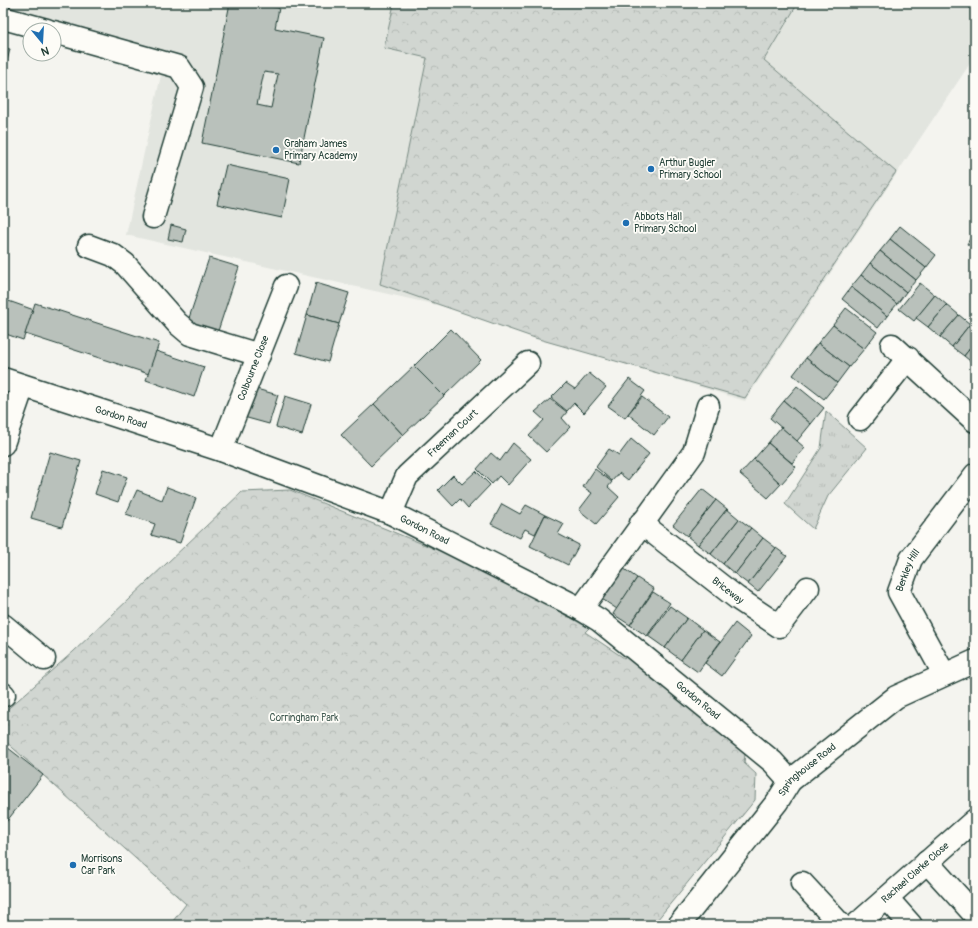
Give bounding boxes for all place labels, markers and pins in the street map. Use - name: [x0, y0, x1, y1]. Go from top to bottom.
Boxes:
- place label: Graham James Primary Academy: [284, 138, 358, 162]
- marker: Graham James Primary Academy: [271, 145, 281, 155]
- place label: Arthur Bugler Primary School: [659, 157, 722, 181]
- marker: Arthur Bugler Primary School: [646, 164, 656, 174]
- place label: Abbots Hall Primary School: [634, 211, 697, 235]
- marker: Abbots Hall Primary School: [621, 218, 631, 228]
- place label: Morrisons Car Park: [81, 853, 123, 877]
- marker: Morrisons Car Park: [68, 860, 78, 870]

